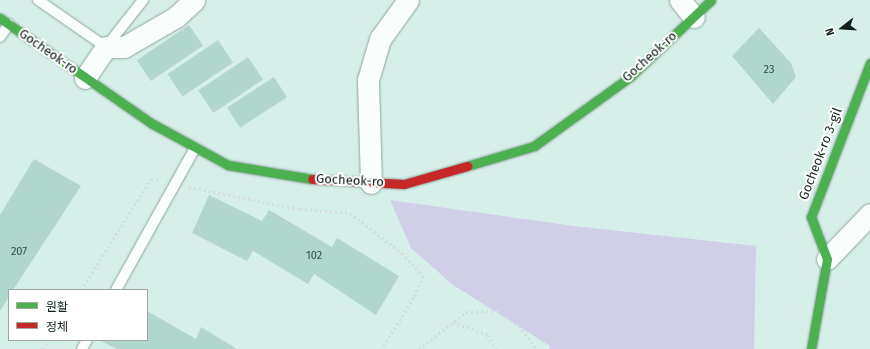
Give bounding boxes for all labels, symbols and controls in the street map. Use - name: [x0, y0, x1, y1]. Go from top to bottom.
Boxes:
- north arrow: [822, 8, 862, 48]
- street label: Gocheok-ro: [16, 26, 80, 78]
- text: N: [823, 26, 837, 37]
- street label: Gocheok-ro: [620, 28, 680, 86]
- house number: 23: [764, 63, 774, 77]
- street label: Gocheok-ro 3-gil: [796, 106, 846, 202]
- street label: Gocheok-ro: [316, 171, 384, 191]
- house number: 207: [11, 245, 27, 259]
- house number: 102: [306, 249, 322, 263]
- legend: [8, 289, 148, 341]
- text: 원활: [46, 300, 68, 314]
- text: 정체: [46, 320, 68, 334]

